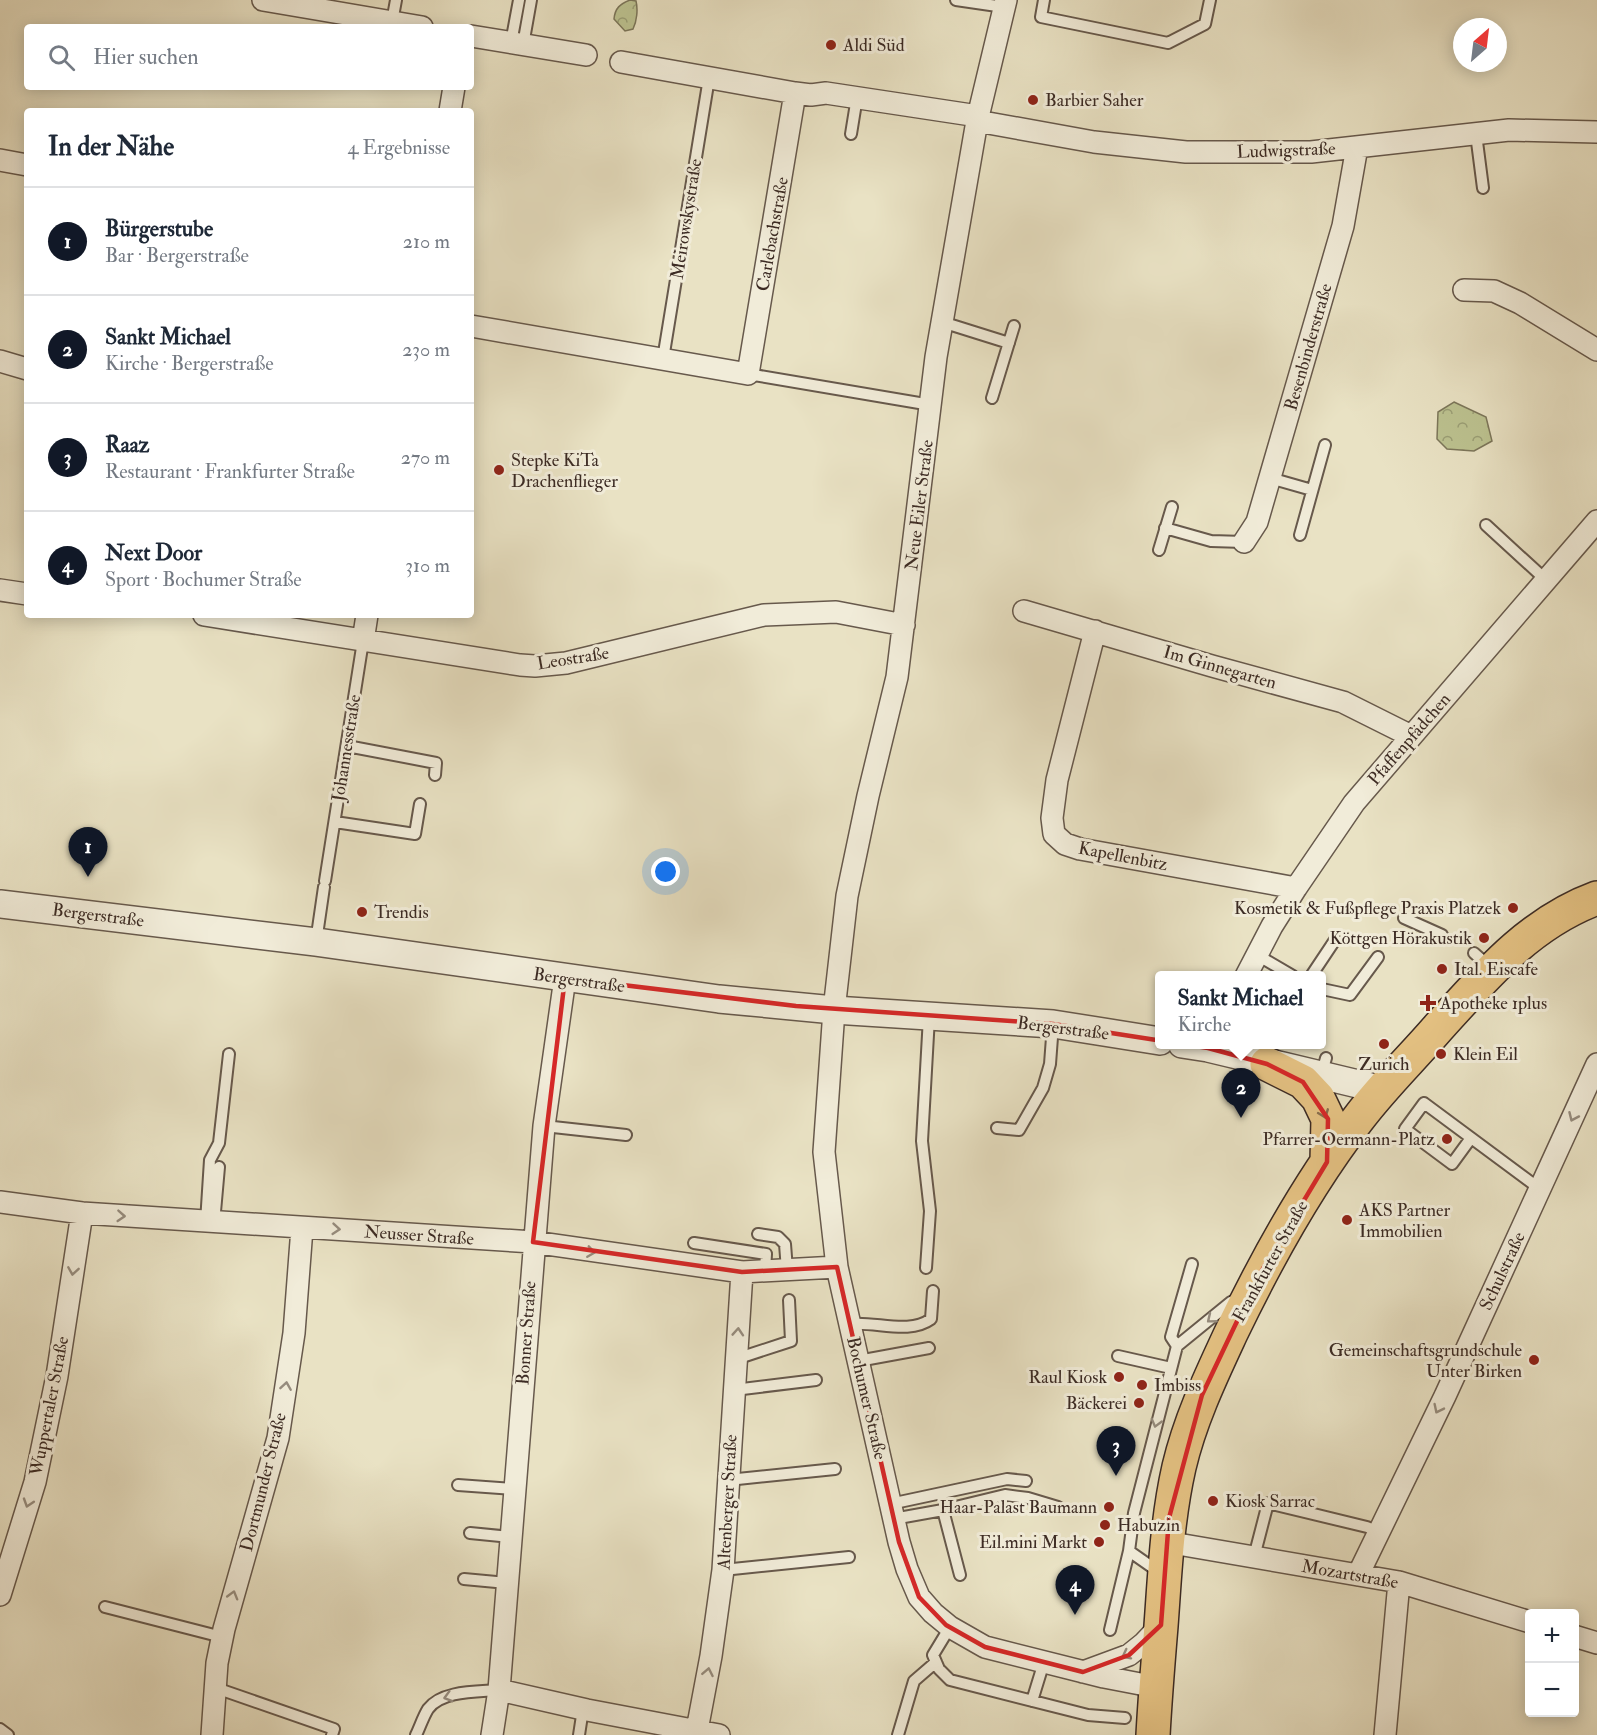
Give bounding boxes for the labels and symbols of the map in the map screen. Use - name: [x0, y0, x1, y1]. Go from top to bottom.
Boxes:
- north arrow: [1453, 18, 1507, 72]
- place label: Aldi Süd: [842, 34, 905, 57]
- marker: Aldi Süd: [824, 38, 838, 52]
- place label: Barbier Saher: [1045, 89, 1144, 112]
- marker: Barbier Saher: [1026, 93, 1040, 107]
- street label: Ludwigstraße: [1236, 137, 1336, 164]
- street label: Meirowskystraße: [666, 157, 707, 281]
- street label: Carlebachstraße: [751, 175, 794, 293]
- street label: Besenbinderstraße: [1279, 280, 1338, 413]
- street label: Neue Eiler Straße: [900, 438, 939, 572]
- place label: Stepke KiTa Drachenflieger: [511, 449, 618, 493]
- marker: Stepke KiTa Drachenflieger: [492, 463, 506, 477]
- street label: Im Ginnegarten: [1161, 640, 1279, 695]
- street label: Leostraße: [535, 641, 611, 676]
- street label: Pfaffenpfädchen: [1363, 688, 1456, 790]
- street label: Johannesstraße: [327, 692, 366, 804]
- pin: 1: [68, 828, 107, 877]
- street label: Kapellenbitz: [1076, 837, 1170, 876]
- your location: [651, 857, 680, 886]
- place label: Kosmetik & Fußpflege Praxis Platzek: [1234, 897, 1501, 920]
- street label: Bergerstraße: [51, 898, 146, 933]
- place label: Trendis: [374, 901, 429, 924]
- marker: Kosmetik & Fußpflege Praxis Platzek: [1506, 901, 1520, 915]
- marker: Trendis: [355, 905, 369, 919]
- place label: Köttgen Hörakustik: [1329, 927, 1472, 950]
- marker: Köttgen Hörakustik: [1477, 931, 1491, 945]
- place label: Ital. Eiscafe: [1454, 958, 1538, 981]
- marker: Ital. Eiscafe: [1435, 962, 1449, 976]
- street label: Bergerstraße: [532, 963, 627, 998]
- place label: Apotheke 1plus: [1439, 992, 1547, 1015]
- marker: Apotheke 1plus: [1421, 996, 1435, 1010]
- street label: Bergerstraße: [1016, 1011, 1111, 1046]
- marker: Zurich: [1377, 1037, 1391, 1051]
- place label: Klein Eil: [1453, 1043, 1518, 1066]
- marker: Klein Eil: [1434, 1047, 1448, 1061]
- place label: Zurich: [1359, 1053, 1410, 1076]
- pin: 2: [1222, 1068, 1260, 1118]
- one-way arrow: [1317, 1108, 1330, 1118]
- one-way arrow: [1568, 1111, 1580, 1122]
- place label: Pfarrer-Oermann-Platz: [1263, 1128, 1435, 1151]
- marker: Pfarrer-Oermann-Platz: [1440, 1132, 1454, 1146]
- street label: Frankfurter Straße: [1227, 1196, 1314, 1326]
- place label: AKS Partner Immobilien: [1358, 1199, 1451, 1243]
- one-way arrow: [116, 1209, 125, 1222]
- marker: AKS Partner Immobilien: [1340, 1213, 1354, 1227]
- street label: Neusser Straße: [363, 1220, 475, 1251]
- one-way arrow: [332, 1222, 341, 1235]
- street label: Schulstraße: [1474, 1228, 1531, 1314]
- one-way arrow: [586, 1245, 595, 1257]
- one-way arrow: [67, 1266, 80, 1276]
- street label: Bonner Straße: [511, 1280, 542, 1386]
- one-way arrow: [1207, 1311, 1218, 1322]
- one-way arrow: [731, 1328, 744, 1337]
- street label: Wuppertaler Straße: [24, 1334, 74, 1479]
- street label: Bochumer Straße: [841, 1334, 892, 1462]
- place label: Gemeinschaftsgrundschule Unter Birken: [1329, 1339, 1522, 1383]
- marker: Gemeinschaftsgrundschule Unter Birken: [1527, 1353, 1541, 1367]
- place label: Raul Kiosk: [1028, 1366, 1107, 1389]
- marker: Raul Kiosk: [1112, 1370, 1126, 1384]
- place label: Imbiss: [1154, 1374, 1201, 1397]
- marker: Imbiss: [1135, 1378, 1149, 1392]
- one-way arrow: [280, 1381, 292, 1390]
- place label: Bäckerei: [1066, 1392, 1127, 1415]
- marker: Bäckerei: [1132, 1396, 1146, 1410]
- one-way arrow: [1434, 1402, 1446, 1413]
- street label: Dortmunder Straße: [235, 1410, 292, 1554]
- one-way arrow: [1151, 1418, 1164, 1428]
- pin: 3: [1096, 1426, 1136, 1476]
- street label: Altenberger Straße: [712, 1433, 743, 1571]
- place label: Kiosk Sarrac: [1225, 1490, 1315, 1513]
- marker: Kiosk Sarrac: [1206, 1494, 1220, 1508]
- place label: Haar-Palast Baumann: [939, 1496, 1097, 1519]
- one-way arrow: [23, 1497, 35, 1508]
- marker: Haar-Palast Baumann: [1102, 1500, 1116, 1514]
- place label: Habuzin: [1117, 1514, 1180, 1537]
- marker: Habuzin: [1098, 1518, 1112, 1532]
- place label: Eil.mini Markt: [979, 1531, 1087, 1554]
- marker: Eil.mini Markt: [1092, 1535, 1106, 1549]
- street label: Mozartstraße: [1300, 1555, 1401, 1594]
- pin: 4: [1056, 1566, 1094, 1615]
- one-way arrow: [226, 1590, 239, 1600]
- one-way arrow: [1121, 1647, 1132, 1659]
- one-way arrow: [701, 1668, 714, 1678]
- one-way arrow: [443, 1690, 453, 1703]

